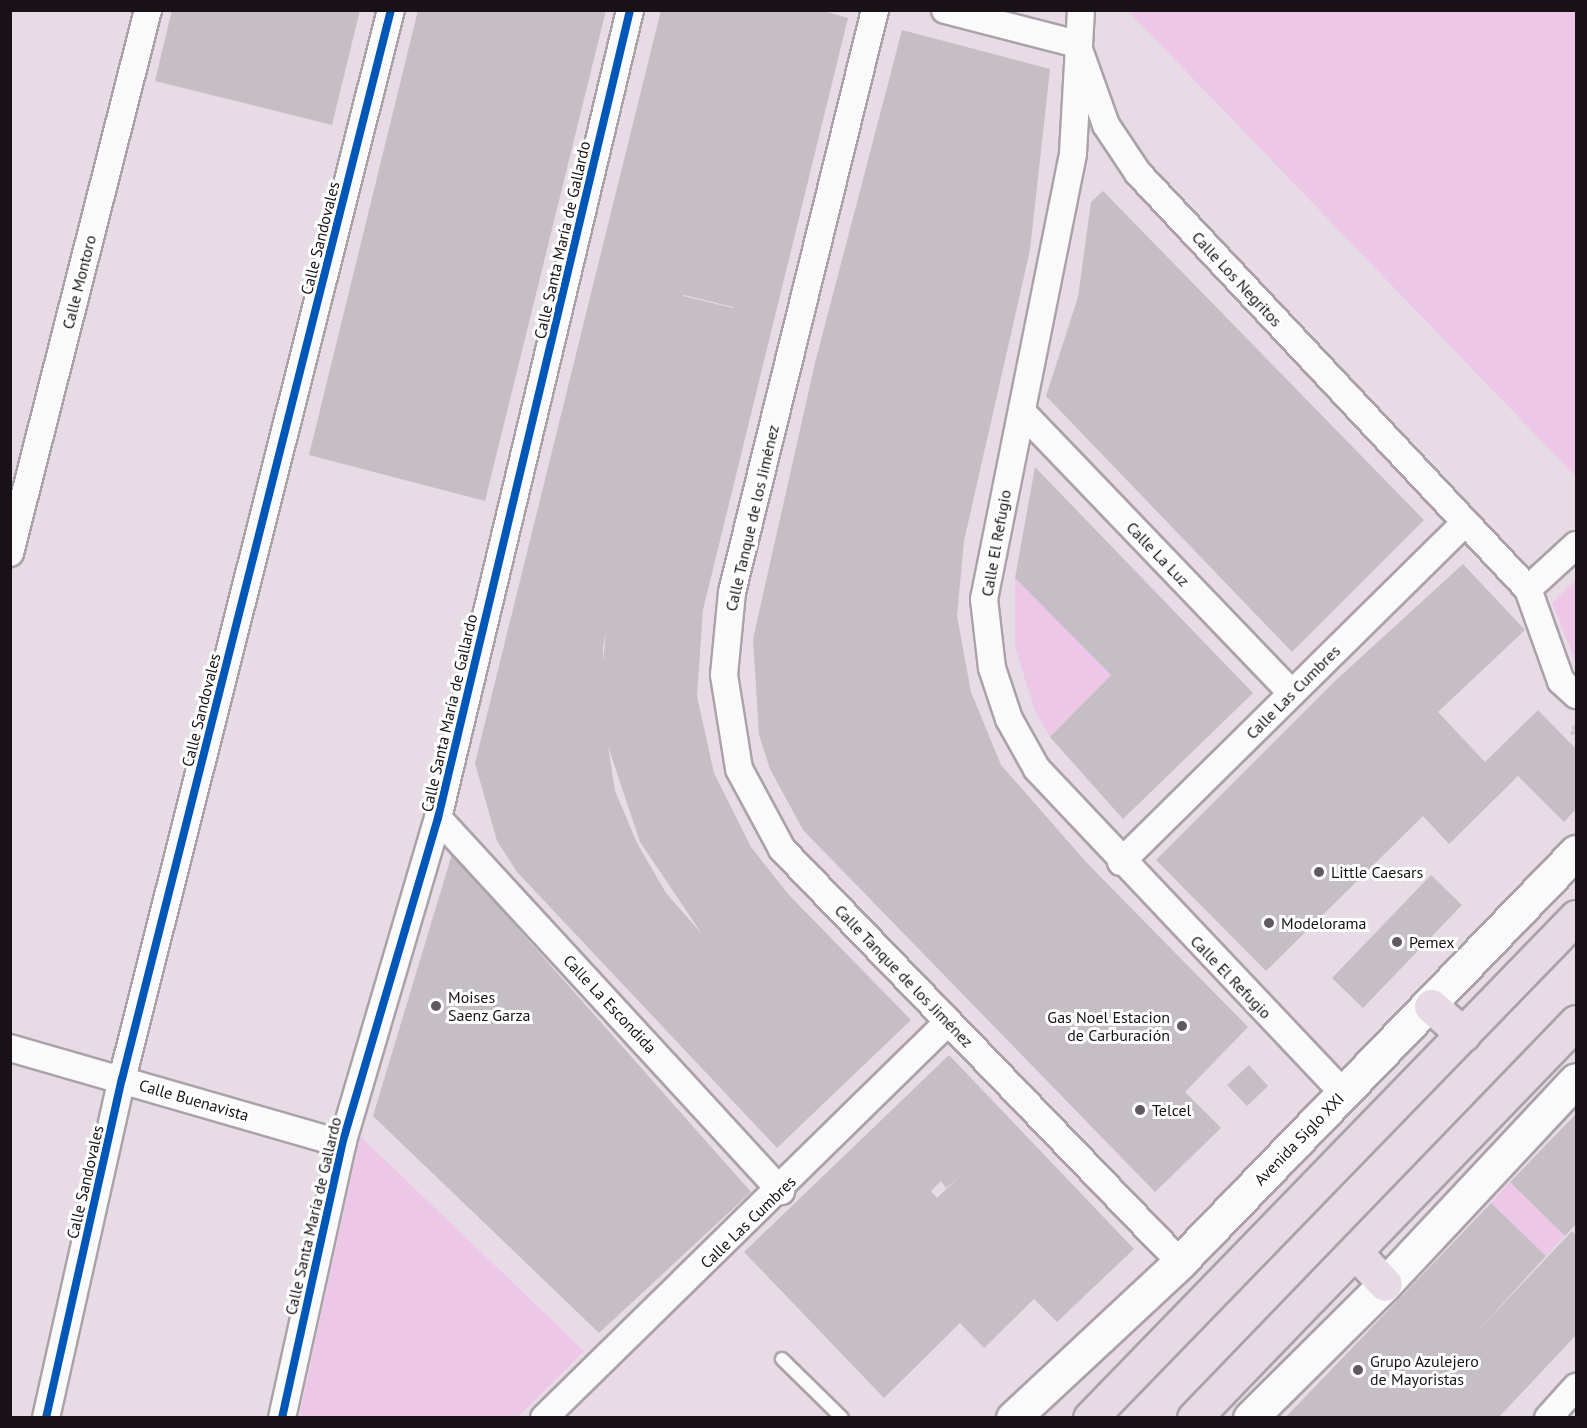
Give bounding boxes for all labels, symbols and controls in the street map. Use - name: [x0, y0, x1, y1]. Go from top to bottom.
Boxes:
- street label: Calle Santa María de Gallardo: [530, 139, 594, 341]
- street label: Calle Sandovales: [297, 179, 343, 297]
- street label: Calle Los Negritos: [1188, 227, 1286, 331]
- street label: Calle Montoro: [58, 233, 100, 331]
- street label: Calle Tanque de los Jiménez: [721, 423, 783, 613]
- street label: Calle El Refugio: [977, 488, 1015, 598]
- street label: Calle La Luz: [1122, 518, 1194, 590]
- street label: Calle Santa María de Gallardo: [417, 612, 481, 814]
- street label: Calle Las Cumbres: [1242, 641, 1344, 743]
- street label: Calle Sandovales: [178, 651, 224, 769]
- place label: Little Caesars: [1331, 862, 1423, 882]
- marker: Little Caesars: [1312, 865, 1326, 879]
- street label: Calle Tanque de los Jiménez: [831, 901, 977, 1051]
- place label: Modelorama: [1281, 913, 1367, 933]
- marker: Modelorama: [1262, 916, 1276, 930]
- street label: Calle El Refugio: [1187, 931, 1275, 1023]
- place label: Pemex: [1409, 932, 1454, 952]
- marker: Pemex: [1390, 935, 1404, 949]
- street label: Calle La Escondida: [559, 951, 661, 1057]
- place label: Moises Saenz Garza: [448, 987, 531, 1025]
- marker: Moises Saenz Garza: [429, 999, 443, 1013]
- place label: Gas Noel Estacion de Carburación: [1047, 1007, 1170, 1045]
- marker: Gas Noel Estacion de Carburación: [1175, 1019, 1189, 1033]
- street label: Calle Buenavista: [137, 1075, 251, 1125]
- street label: Avenida Siglo XXI: [1250, 1089, 1348, 1189]
- place label: Telcel: [1152, 1100, 1191, 1120]
- marker: Telcel: [1133, 1103, 1147, 1117]
- street label: Calle Santa María de Gallardo: [281, 1115, 345, 1317]
- street label: Calle Sandovales: [63, 1123, 107, 1241]
- street label: Calle Las Cumbres: [696, 1172, 800, 1272]
- place label: Grupo Azulejero de Mayoristas: [1370, 1351, 1479, 1389]
- marker: Grupo Azulejero de Mayoristas: [1351, 1363, 1365, 1377]

